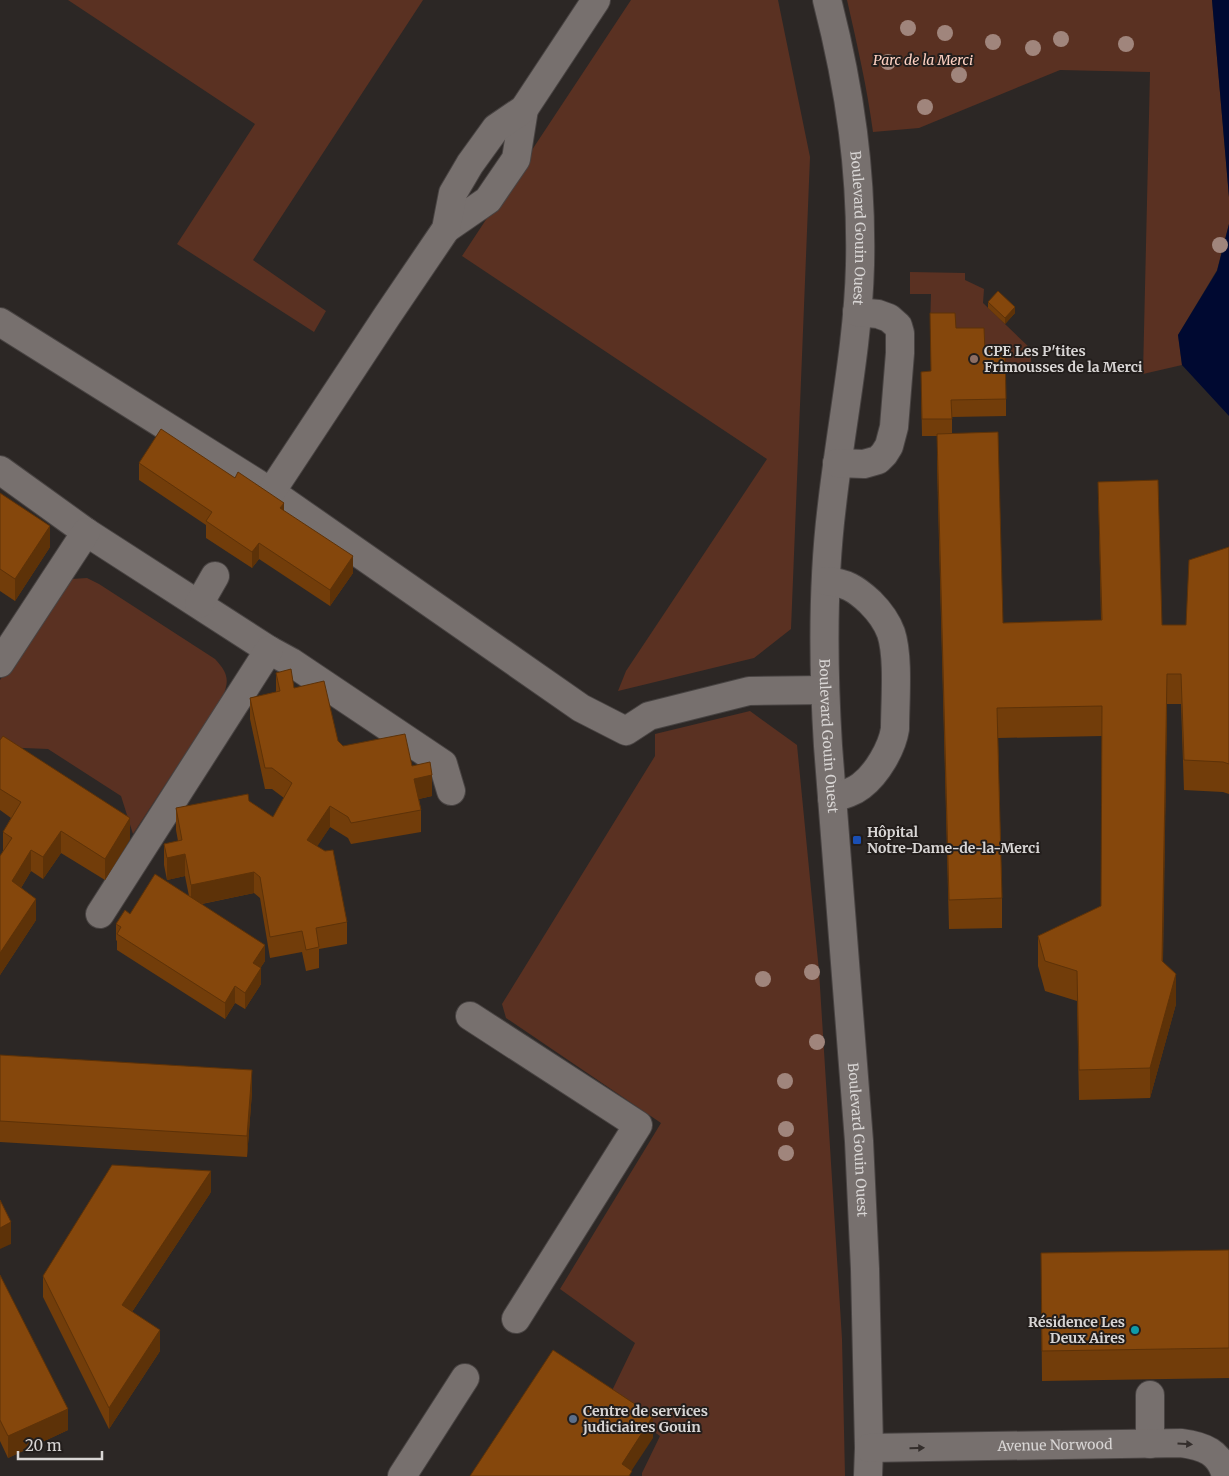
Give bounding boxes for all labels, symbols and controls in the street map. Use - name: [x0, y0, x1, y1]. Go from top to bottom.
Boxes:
- park label: Parc de la Merci: [873, 51, 973, 69]
- street label: Boulevard Gouin Ouest: [846, 150, 869, 307]
- place label: CPE Les P'tites Frimousses de la Merci: [984, 342, 1143, 376]
- marker: CPE Les P'tites Frimousses de la Merci: [968, 353, 980, 365]
- street label: Boulevard Gouin Ouest: [815, 658, 842, 814]
- place label: Hôpital Notre-Dame-de-la-Merci: [867, 823, 1040, 857]
- marker: Hôpital Notre-Dame-de-la-Merci: [851, 834, 863, 846]
- street label: Boulevard Gouin Ouest: [844, 1062, 872, 1218]
- place label: Résidence Les Deux Aires: [1028, 1313, 1125, 1347]
- marker: Résidence Les Deux Aires: [1129, 1324, 1141, 1336]
- place label: Centre de services judiciaires Gouin: [582, 1402, 708, 1436]
- marker: Centre de services judiciaires Gouin: [567, 1413, 579, 1425]
- scale bar: [18, 1428, 101, 1460]
- street label: Avenue Norwood: [996, 1435, 1113, 1455]
- text: 20 m: [25, 1436, 62, 1455]
- one-way arrow: [1177, 1441, 1193, 1449]
- one-way arrow: [910, 1443, 926, 1451]

